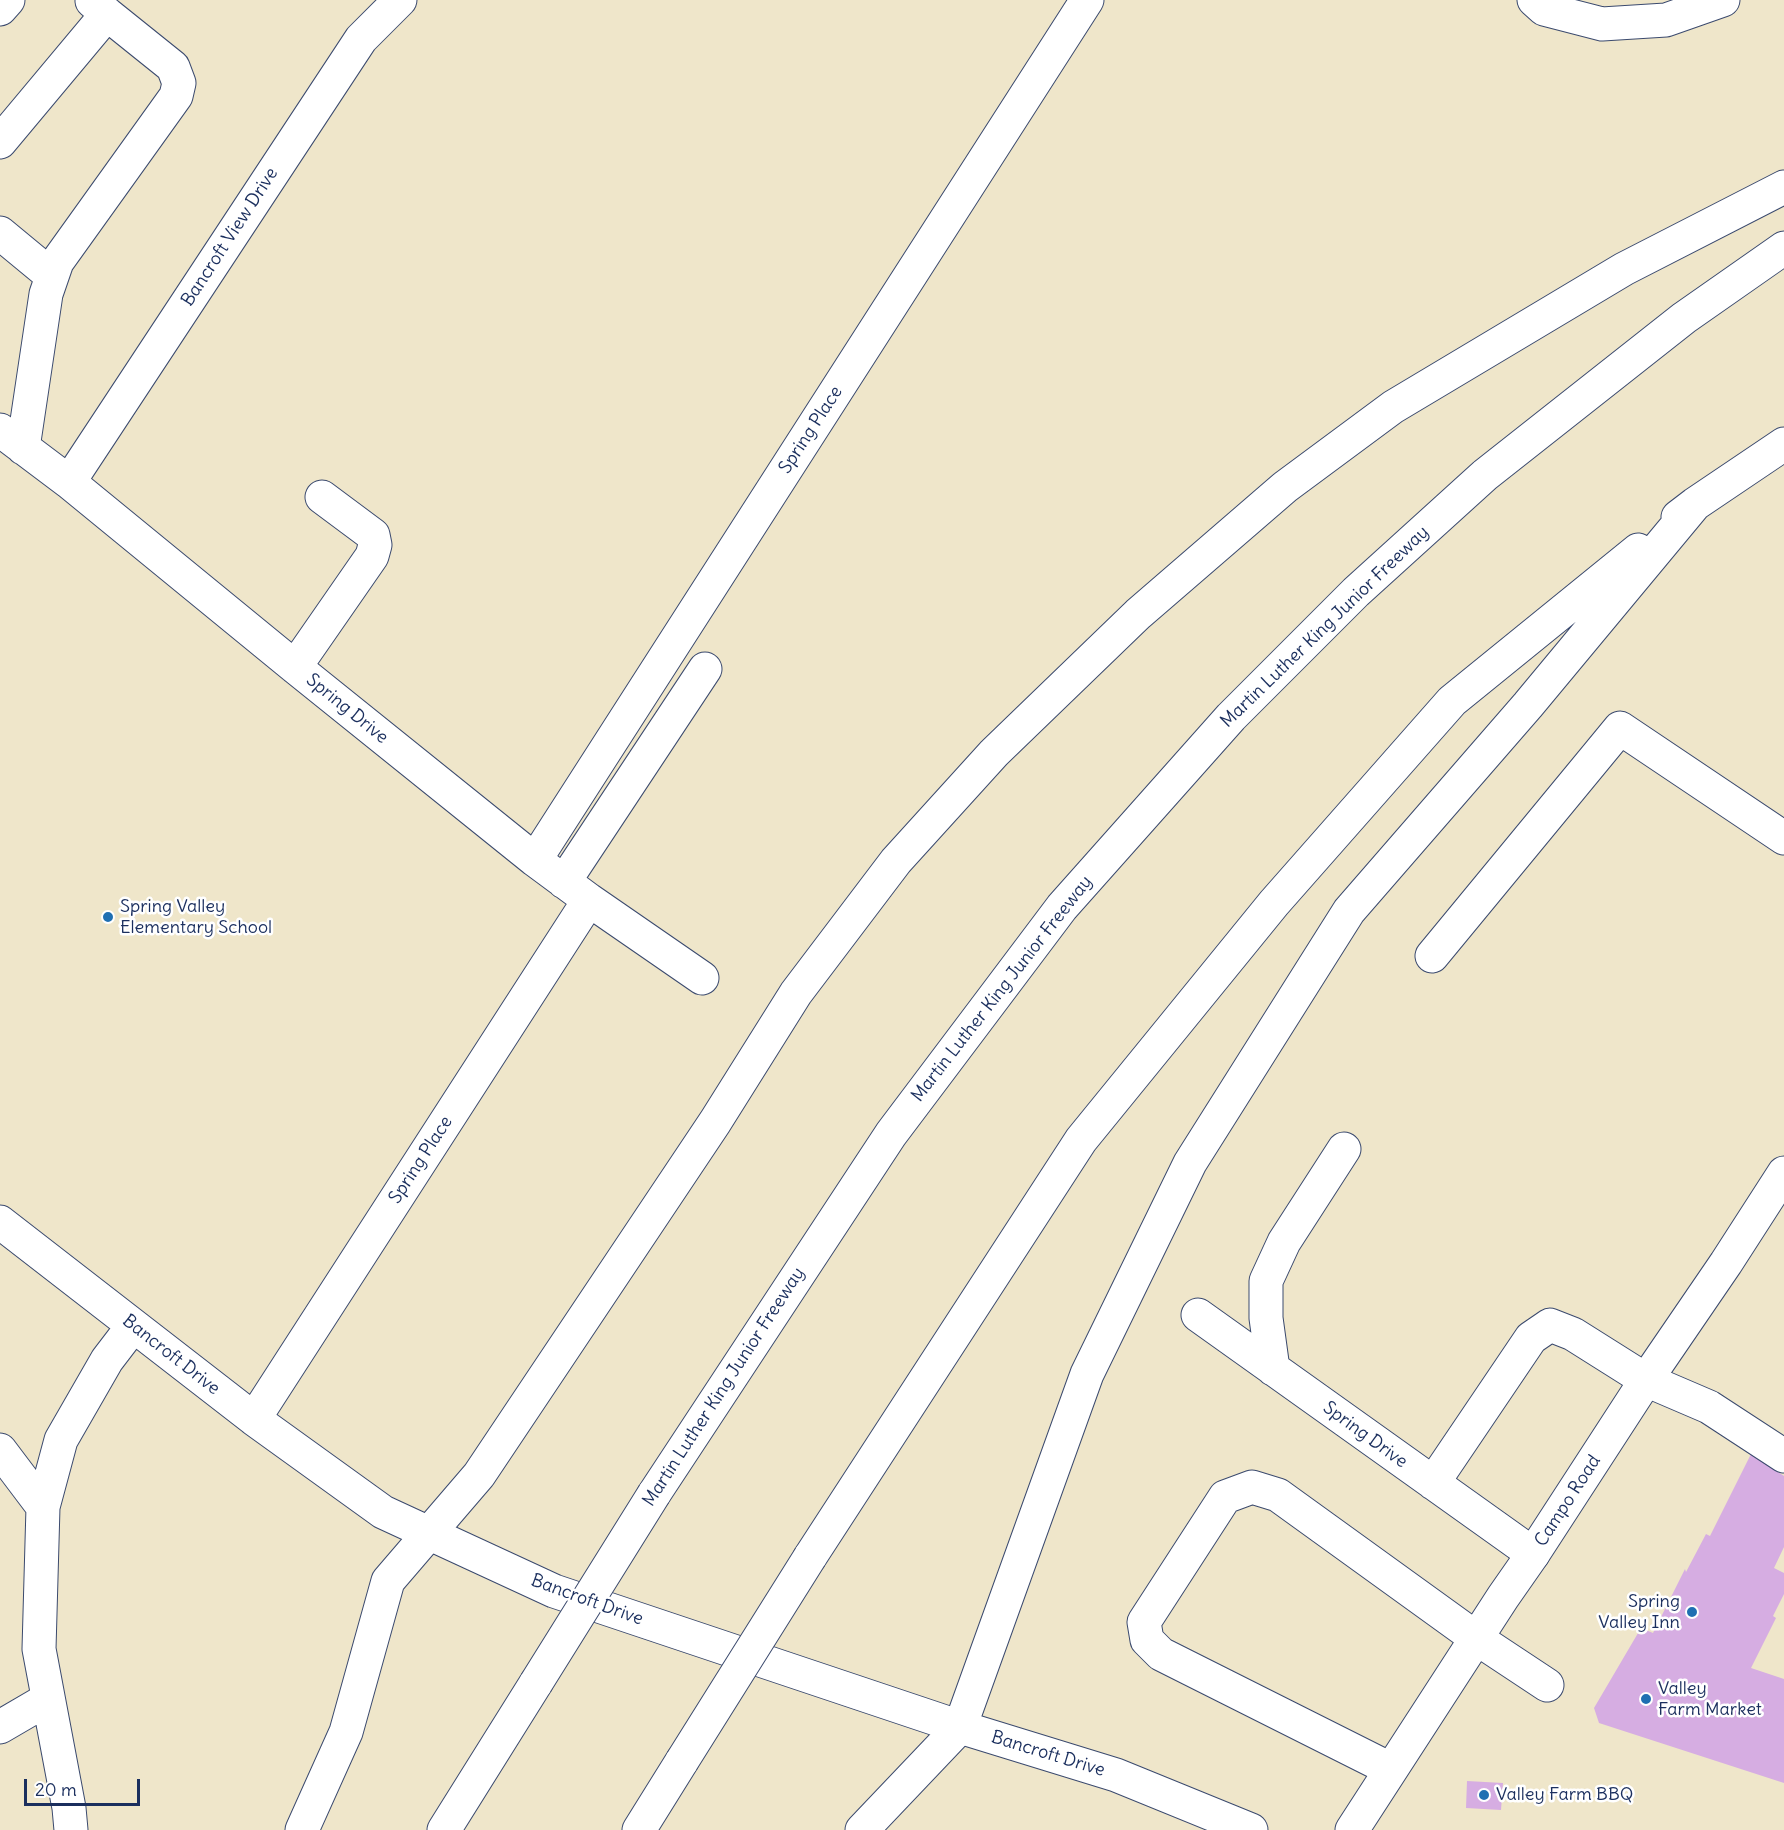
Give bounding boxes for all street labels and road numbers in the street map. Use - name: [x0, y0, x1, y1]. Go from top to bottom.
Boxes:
- street label: Bancroft View Drive: [177, 164, 283, 310]
- street label: Spring Place: [775, 382, 847, 478]
- street label: Martin Luther King Junior Freeway: [1217, 522, 1433, 732]
- street label: Spring Drive: [302, 669, 392, 749]
- street label: Martin Luther King Junior Freeway: [907, 872, 1097, 1106]
- street label: Spring Place: [385, 1112, 457, 1208]
- street label: Martin Luther King Junior Freeway: [638, 1263, 810, 1511]
- street label: Bancroft Drive: [118, 1310, 224, 1400]
- street label: Spring Drive: [1319, 1397, 1411, 1473]
- street label: Campo Road: [1530, 1451, 1606, 1551]
- street label: Bancroft Drive: [528, 1570, 646, 1630]
- street label: Bancroft Drive: [989, 1726, 1107, 1782]

